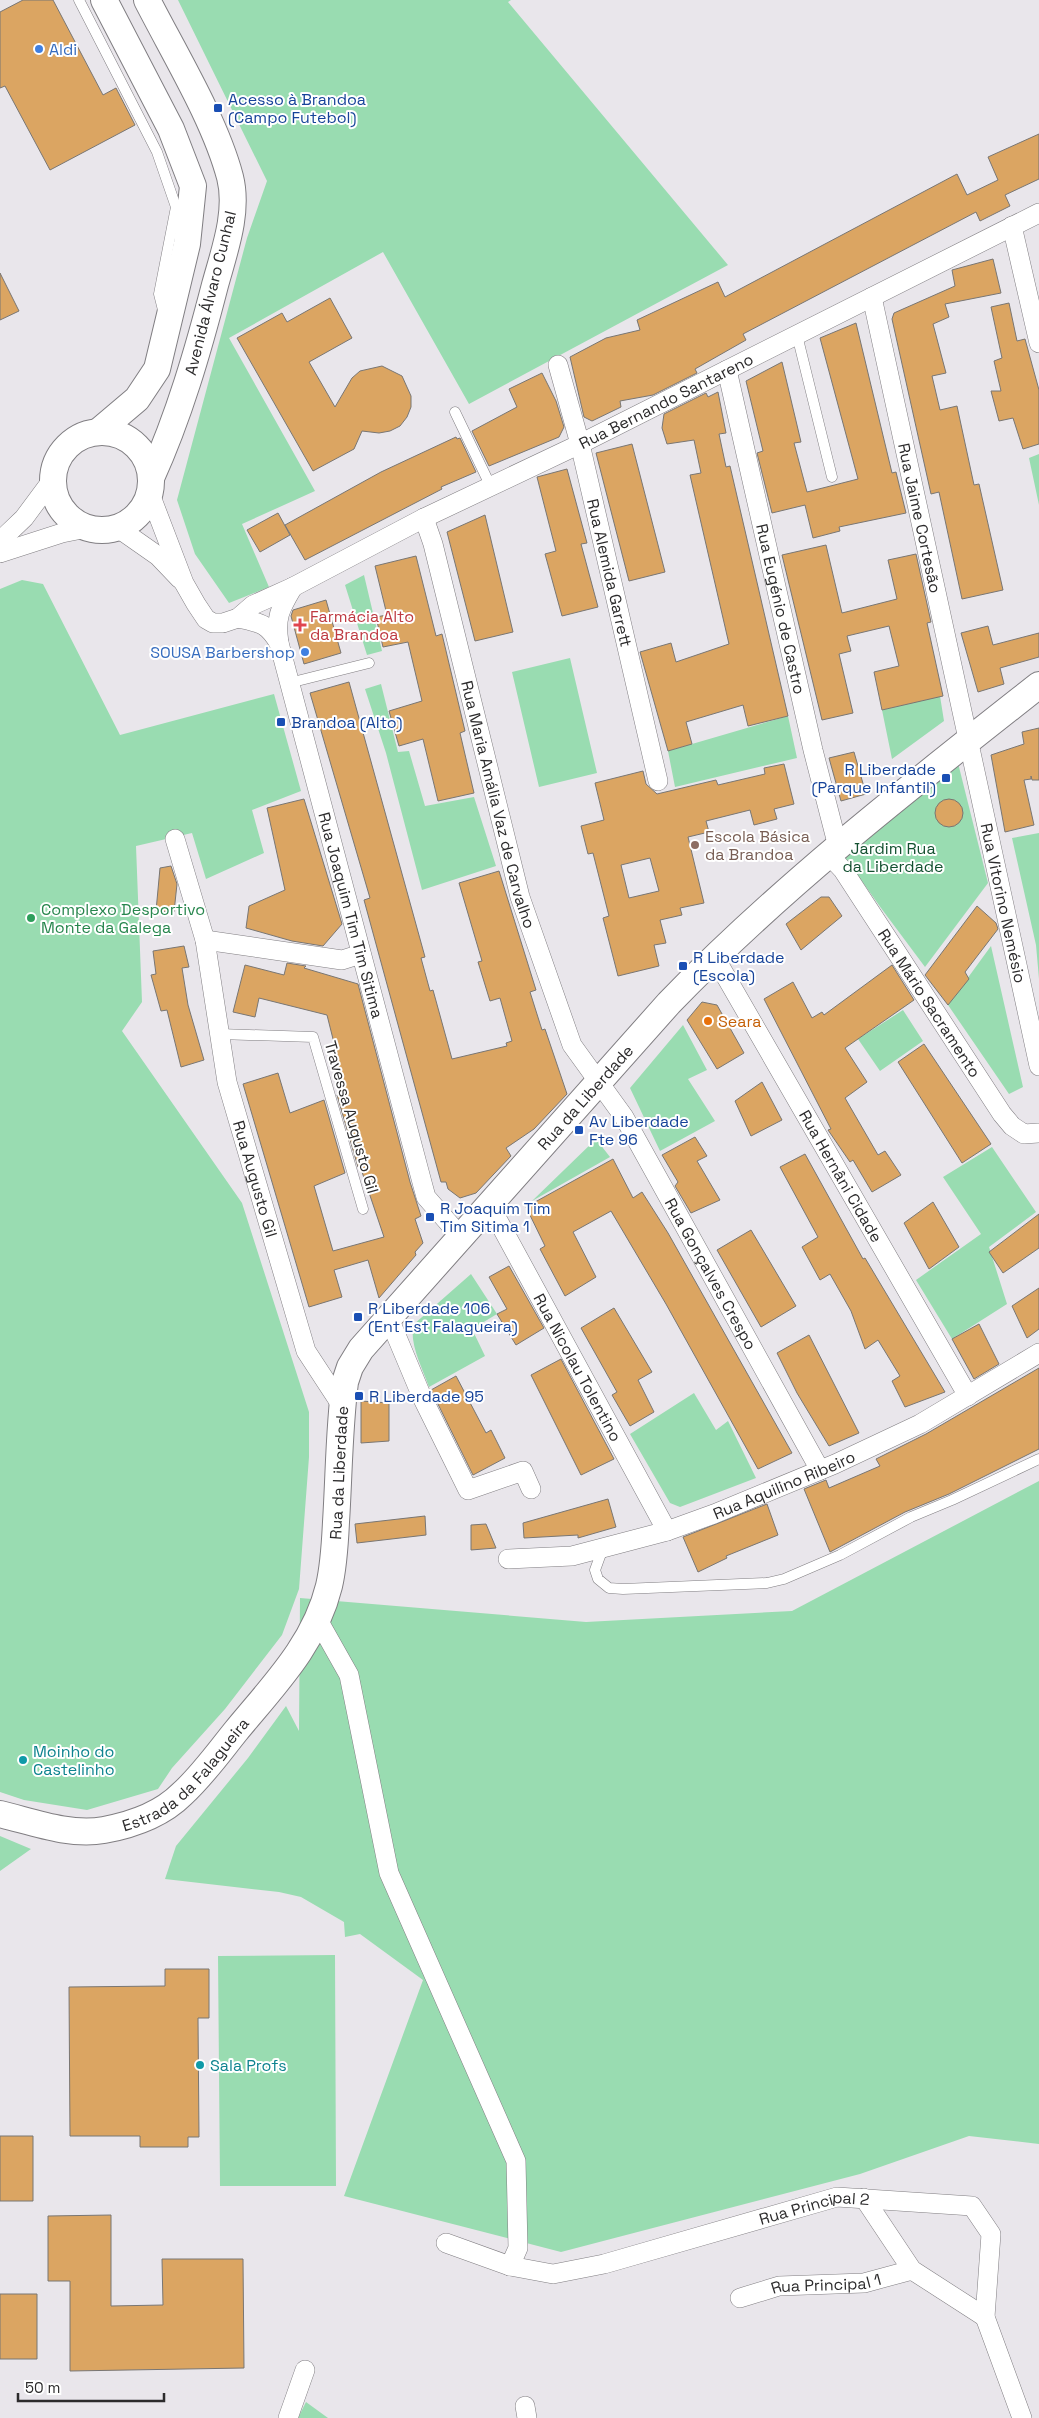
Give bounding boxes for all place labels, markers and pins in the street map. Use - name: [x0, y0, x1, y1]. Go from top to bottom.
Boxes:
- place label: Aldi: [49, 39, 77, 60]
- marker: Aldi: [33, 43, 45, 55]
- place label: Acesso à Brandoa (Campo Futebol): [228, 89, 366, 128]
- marker: Acesso à Brandoa (Campo Futebol): [212, 102, 224, 114]
- place label: Farmácia Alto da Brandoa: [310, 606, 414, 645]
- marker: Farmácia Alto da Brandoa: [294, 619, 306, 631]
- place label: SOUSA Barbershop: [150, 642, 295, 663]
- marker: SOUSA Barbershop: [299, 646, 311, 658]
- place label: Brandoa (Alto): [291, 712, 403, 733]
- marker: Brandoa (Alto): [275, 716, 287, 728]
- place label: R Liberdade (Parque Infantil): [811, 759, 936, 798]
- marker: R Liberdade (Parque Infantil): [940, 772, 952, 784]
- place label: Escola Básica da Brandoa: [705, 826, 810, 865]
- marker: Escola Básica da Brandoa: [689, 839, 701, 851]
- place label: Complexo Desportivo Monte da Galega: [41, 899, 205, 938]
- marker: Complexo Desportivo Monte da Galega: [25, 912, 37, 924]
- place label: R Liberdade (Escola): [693, 947, 784, 986]
- marker: R Liberdade (Escola): [677, 960, 689, 972]
- place label: Seara: [718, 1011, 761, 1032]
- marker: Seara: [702, 1015, 714, 1027]
- place label: Av Liberdade Fte 96: [589, 1111, 689, 1150]
- marker: Av Liberdade Fte 96: [573, 1124, 585, 1136]
- place label: R Joaquim Tim Tim Sitima 1: [440, 1198, 551, 1237]
- marker: R Joaquim Tim Tim Sitima 1: [424, 1211, 436, 1223]
- place label: R Liberdade 106 (Ent Est Falagueira): [368, 1298, 518, 1337]
- marker: R Liberdade 106 (Ent Est Falagueira): [352, 1311, 364, 1323]
- place label: R Liberdade 95: [369, 1386, 484, 1407]
- marker: R Liberdade 95: [353, 1390, 365, 1402]
- place label: Moinho do Castelinho: [33, 1741, 115, 1780]
- marker: Moinho do Castelinho: [17, 1754, 29, 1766]
- place label: Sala Profs: [210, 2055, 287, 2076]
- marker: Sala Profs: [194, 2059, 206, 2071]

